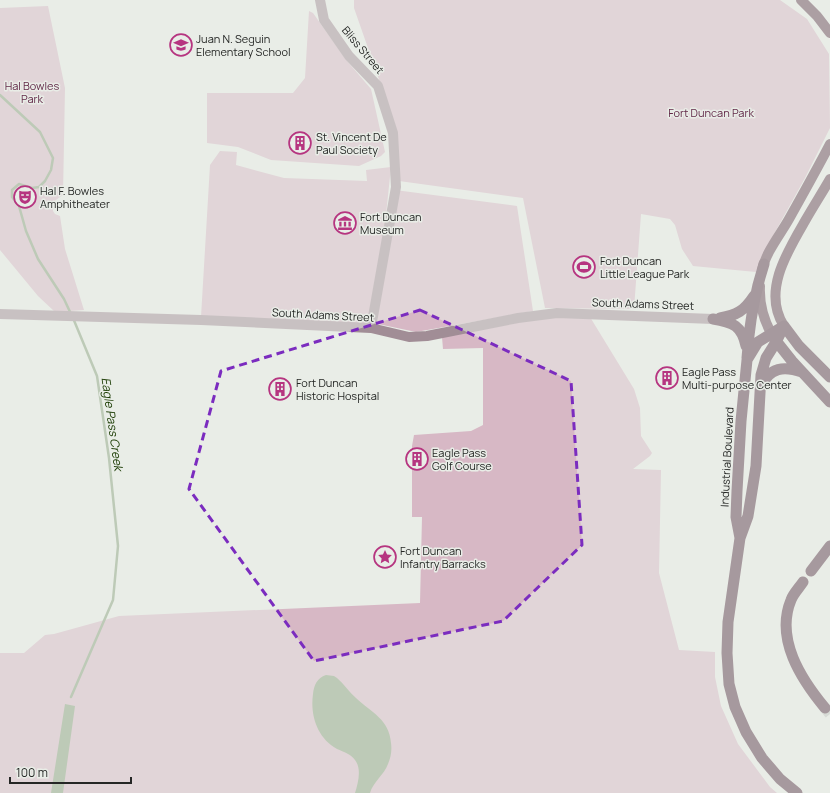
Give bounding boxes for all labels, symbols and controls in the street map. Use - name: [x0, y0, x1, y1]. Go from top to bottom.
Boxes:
- street label: Bliss Street: [339, 23, 388, 77]
- place label: Juan N. Seguin Elementary School: [196, 31, 291, 59]
- school or university icon: Juan N. Seguin Elementary School: [168, 32, 194, 58]
- park label: Hal Bowles Park: [5, 78, 60, 106]
- park label: Fort Duncan Park: [668, 105, 754, 120]
- place label: St. Vincent De Paul Society: [316, 129, 387, 157]
- building icon: St. Vincent De Paul Society: [287, 130, 313, 156]
- place label: Hal F. Bowles Amphitheater: [40, 183, 110, 211]
- theatre icon: Hal F. Bowles Amphitheater: [12, 184, 38, 210]
- place label: Fort Duncan Museum: [360, 209, 422, 237]
- museum icon: Fort Duncan Museum: [332, 210, 358, 236]
- place label: Fort Duncan Little League Park: [600, 253, 690, 281]
- sports icon: Fort Duncan Little League Park: [571, 254, 597, 280]
- street label: South Adams Street: [592, 294, 694, 313]
- street label: South Adams Street: [272, 304, 374, 325]
- place label: Eagle Pass Multi-purpose Center: [682, 364, 792, 392]
- building icon: Eagle Pass Multi-purpose Center: [654, 365, 680, 391]
- place label: Fort Duncan Historic Hospital: [296, 375, 379, 403]
- water label: Eagle Pass Creek: [98, 376, 128, 474]
- building icon: Fort Duncan Historic Hospital: [267, 376, 293, 402]
- street label: Industrial Boulevard: [716, 407, 737, 507]
- place label: Eagle Pass Golf Course: [432, 445, 492, 473]
- building icon: Eagle Pass Golf Course: [404, 446, 430, 472]
- place label: Fort Duncan Infantry Barracks: [400, 543, 486, 571]
- place icon: Fort Duncan Infantry Barracks: [372, 544, 398, 570]
- scale bar: [10, 759, 131, 785]
- text: 100 m: [16, 764, 48, 781]

